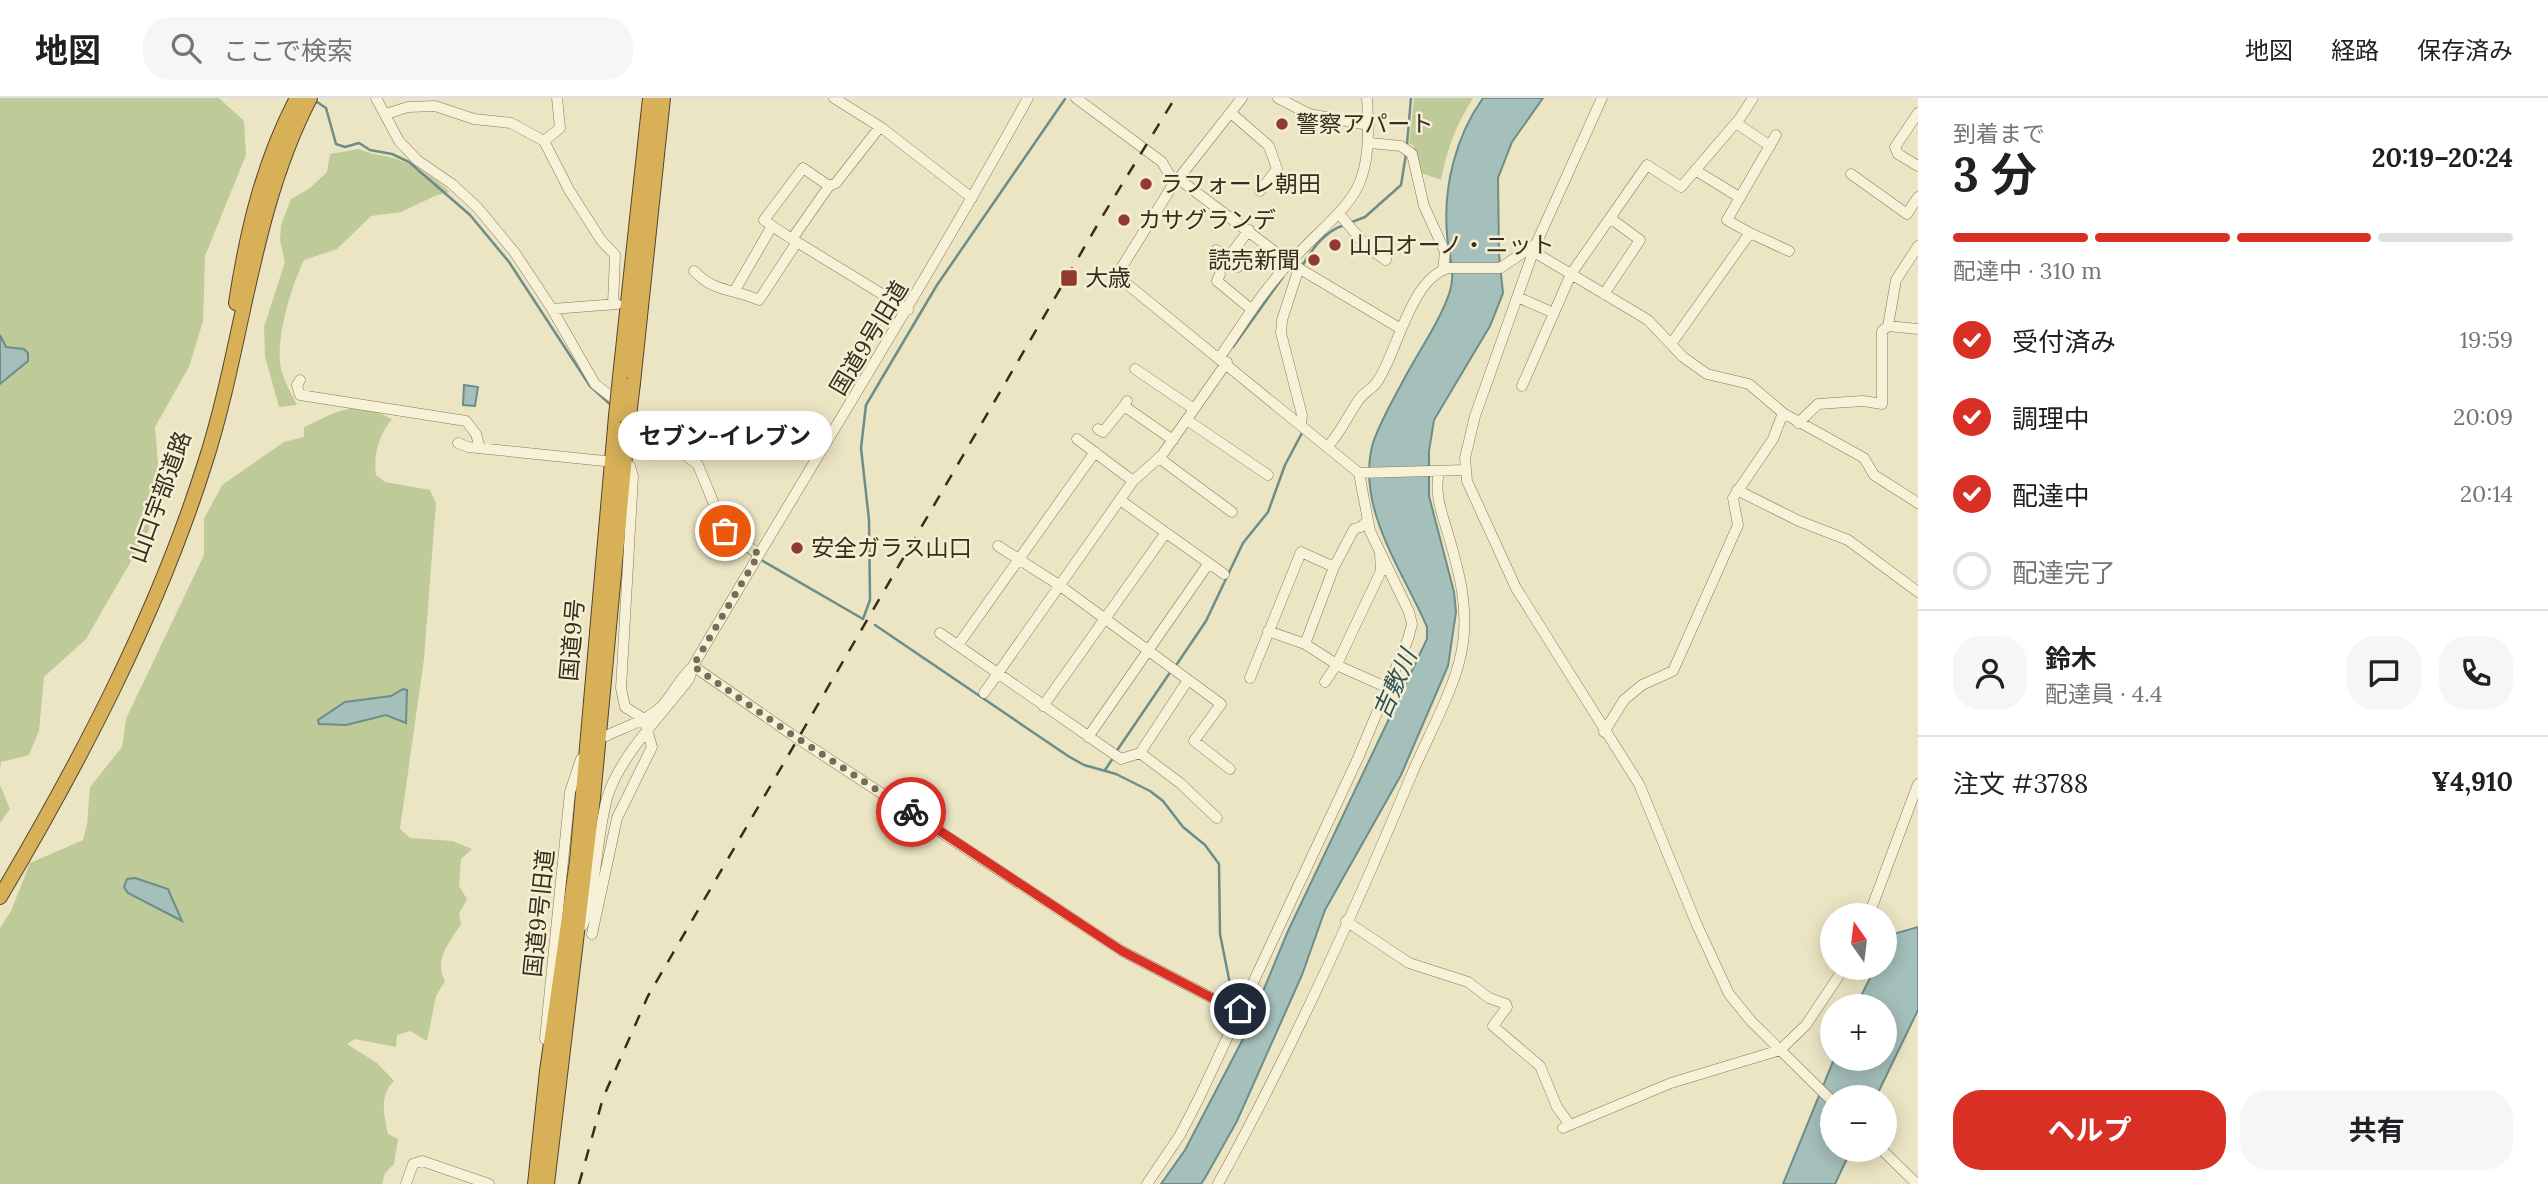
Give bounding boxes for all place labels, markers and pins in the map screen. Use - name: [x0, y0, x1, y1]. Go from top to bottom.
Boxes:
- place label: 警察アパート: [1296, 109, 1434, 138]
- marker: 警察アパート: [1274, 116, 1290, 132]
- place label: ラフォーレ朝田: [1160, 169, 1321, 198]
- marker: ラフォーレ朝田: [1138, 176, 1154, 192]
- place label: カサグランデ: [1138, 205, 1276, 234]
- marker: カサグランデ: [1116, 212, 1132, 228]
- place label: 山口オーノ・ニット: [1349, 230, 1555, 259]
- marker: 山口オーノ・ニット: [1327, 237, 1343, 253]
- place label: 読売新聞: [1208, 245, 1300, 274]
- marker: 読売新聞: [1306, 252, 1322, 268]
- place label: 大歳: [1085, 263, 1131, 292]
- marker: 大歳: [1059, 268, 1079, 288]
- callout: セブン-イレブン: [618, 412, 832, 461]
- pin: [695, 501, 755, 561]
- place label: 安全ガラス山口: [811, 533, 972, 562]
- marker: 安全ガラス山口: [789, 540, 805, 556]
- pin: [1210, 979, 1270, 1039]

